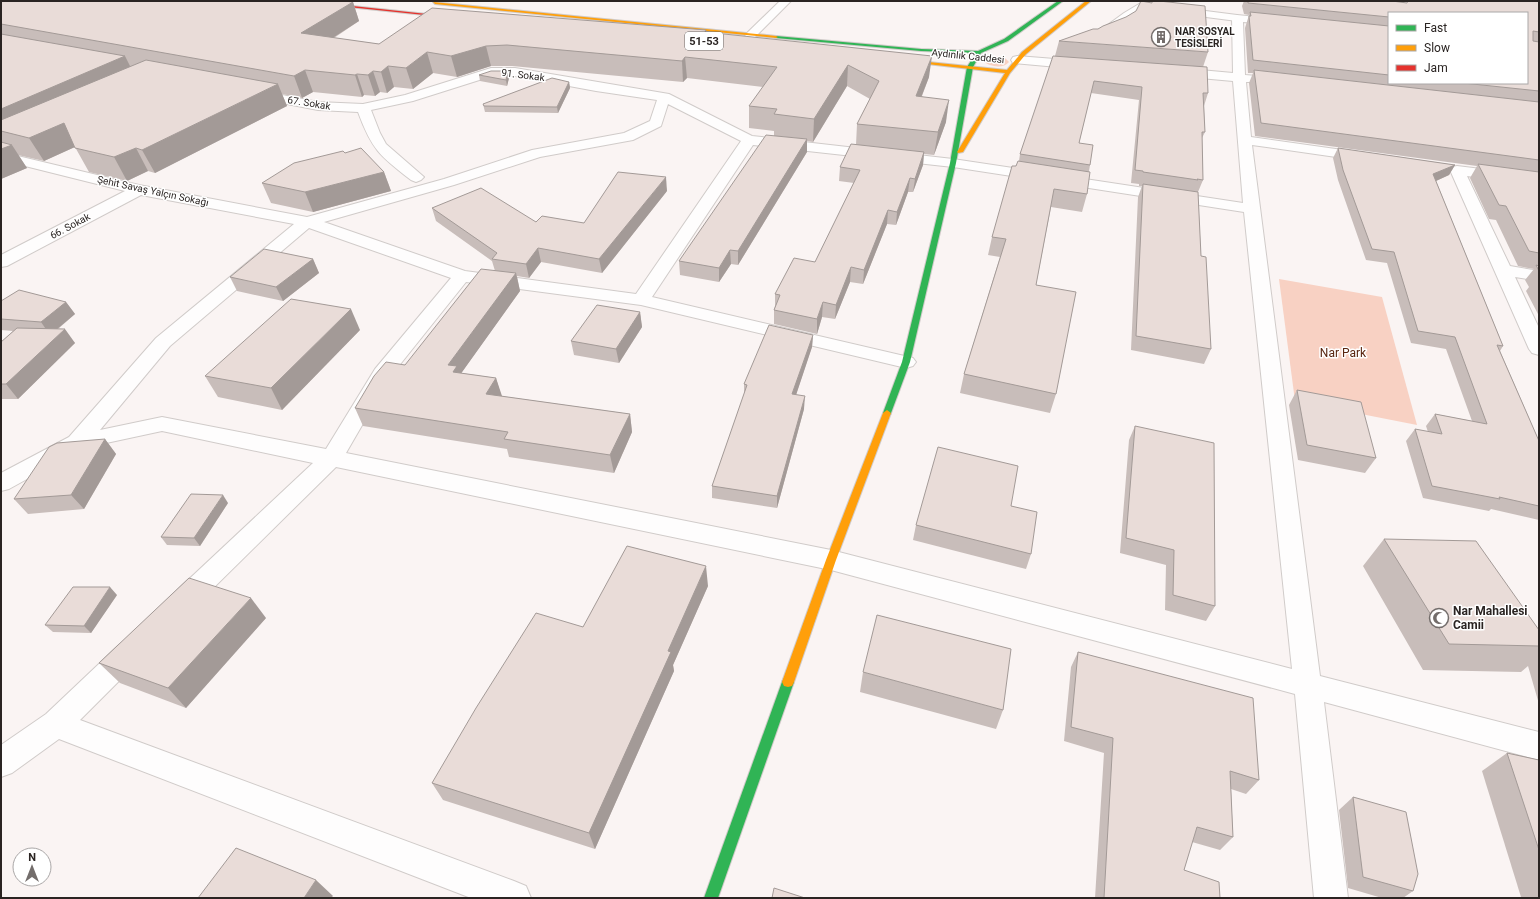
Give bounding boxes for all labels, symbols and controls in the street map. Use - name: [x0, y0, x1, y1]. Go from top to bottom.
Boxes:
- legend: [1388, 12, 1528, 84]
- text: Fast: [1424, 21, 1447, 35]
- building icon: NAR SOSYAL TESİSLERİ: [1150, 26, 1172, 48]
- place label: NAR SOSYAL TESİSLERİ: [1175, 26, 1235, 49]
- road number: 51-53: [685, 32, 723, 50]
- text: Slow: [1424, 41, 1450, 55]
- street label: Aydınlık Caddesi: [931, 47, 1005, 65]
- text: Jam: [1424, 61, 1448, 75]
- street label: 91. Sokak: [501, 67, 546, 83]
- street label: 67. Sokak: [287, 94, 332, 112]
- street label: Şehit Savaş Yalçın Sokağı: [96, 174, 210, 208]
- street label: 66. Sokak: [48, 210, 93, 241]
- park label: Nar Park: [1320, 346, 1367, 360]
- place label: Nar Mahallesi Camii: [1453, 604, 1528, 632]
- mosque icon: Nar Mahallesi Camii: [1428, 607, 1450, 629]
- north arrow: [12, 847, 52, 887]
- text: N: [28, 851, 36, 864]

